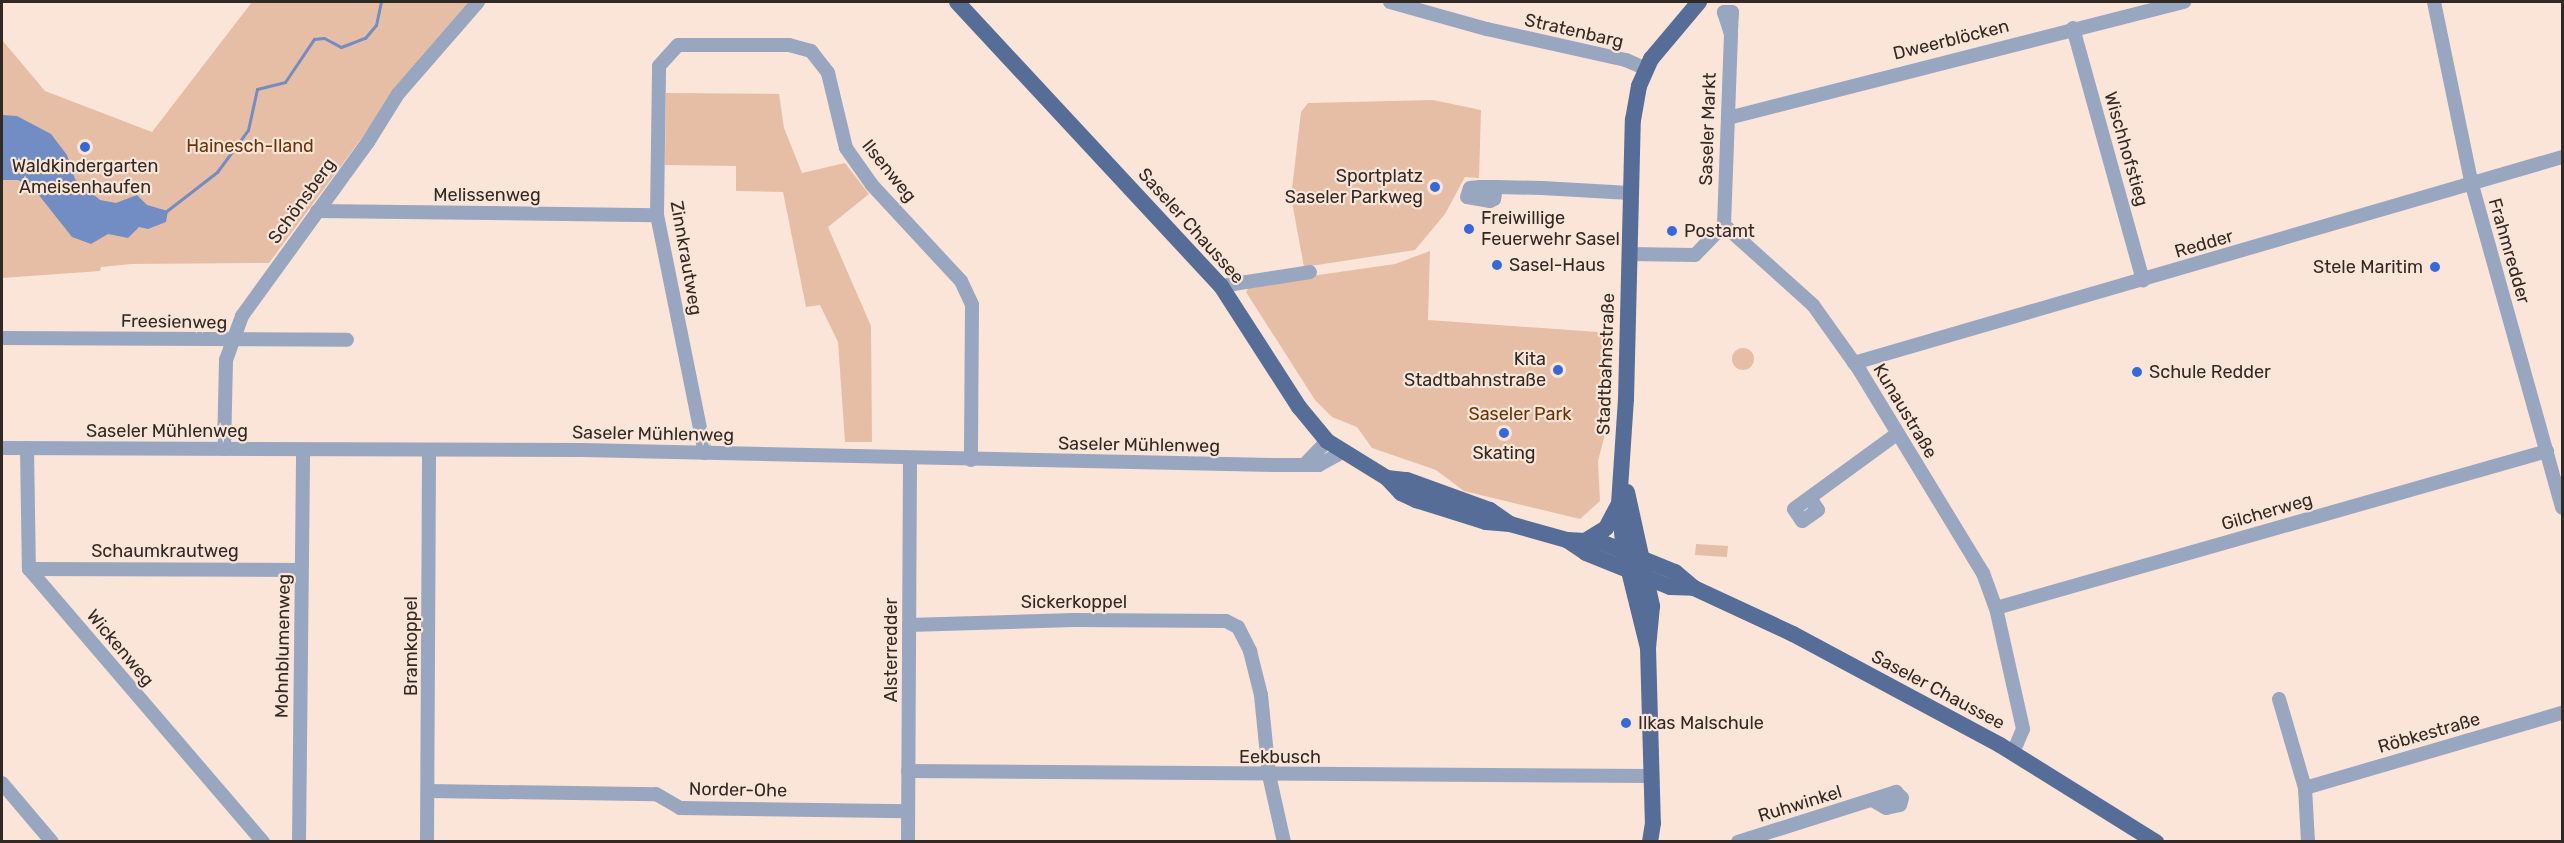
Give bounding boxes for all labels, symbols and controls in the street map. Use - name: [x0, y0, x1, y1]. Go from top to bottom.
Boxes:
- street label: Stratenbarg: [1522, 9, 1626, 53]
- street label: Dweerblöcken: [1891, 15, 2011, 65]
- street label: Saseler Markt: [1695, 72, 1721, 186]
- street label: Wischhofstieg: [2099, 89, 2153, 209]
- park label: Hainesch-Iland: [186, 135, 314, 157]
- street label: Ilsenweg: [857, 135, 921, 207]
- marker: Waldkindergarten Ameisenhaufen: [78, 140, 92, 154]
- street label: Schönsberg: [264, 154, 340, 248]
- place label: Waldkindergarten Ameisenhaufen: [12, 156, 158, 198]
- street label: Saseler Chaussee: [1133, 164, 1249, 288]
- place label: Sportplatz Saseler Parkweg: [1284, 166, 1423, 208]
- marker: Sportplatz Saseler Parkweg: [1428, 180, 1442, 194]
- street label: Melissenweg: [433, 184, 541, 206]
- street label: Frahmredder: [2484, 196, 2534, 306]
- street label: Zinnkrautweg: [665, 199, 707, 317]
- place label: Freiwillige Feuerwehr Sasel: [1481, 208, 1620, 250]
- place label: Postamt: [1684, 220, 1755, 242]
- marker: Freiwillige Feuerwehr Sasel: [1462, 222, 1476, 236]
- marker: Postamt: [1665, 224, 1679, 238]
- street label: Redder: [2172, 225, 2236, 263]
- place label: Sasel-Haus: [1509, 254, 1605, 276]
- place label: Stele Maritim: [2313, 256, 2423, 278]
- marker: Sasel-Haus: [1490, 258, 1504, 272]
- marker: Stele Maritim: [2428, 260, 2442, 274]
- street label: Stadtbahnstraße: [1593, 293, 1619, 435]
- street label: Freesienweg: [121, 310, 227, 334]
- place label: Kita Stadtbahnstraße: [1404, 349, 1546, 392]
- street label: Kunaustraße: [1868, 360, 1942, 462]
- place label: Schule Redder: [2149, 361, 2271, 383]
- marker: Kita Stadtbahnstraße: [1551, 363, 1565, 377]
- marker: Schule Redder: [2130, 365, 2144, 379]
- park label: Saseler Park: [1468, 403, 1572, 425]
- street label: Saseler Mühlenweg: [86, 420, 248, 442]
- street label: Saseler Mühlenweg: [572, 422, 734, 446]
- marker: Skating: [1497, 426, 1511, 440]
- street label: Saseler Mühlenweg: [1058, 433, 1220, 457]
- place label: Skating: [1472, 442, 1536, 464]
- street label: Gilcherweg: [2219, 489, 2315, 535]
- street label: Schaumkrautweg: [91, 540, 239, 562]
- street label: Mohnblumenweg: [271, 574, 295, 718]
- street label: Sickerkoppel: [1021, 591, 1127, 613]
- street label: Bramkoppel: [400, 596, 422, 696]
- street label: Alsterredder: [880, 598, 902, 702]
- street label: Wickenweg: [82, 605, 158, 691]
- street label: Saseler Chaussee: [1867, 646, 2009, 734]
- street label: Röbkestraße: [2375, 708, 2483, 758]
- place label: Ilkas Malschule: [1638, 712, 1764, 734]
- marker: Ilkas Malschule: [1619, 716, 1633, 730]
- street label: Eekbusch: [1239, 746, 1321, 768]
- street label: Norder-Ohe: [689, 778, 787, 802]
- street label: Ruhwinkel: [1755, 781, 1845, 827]

